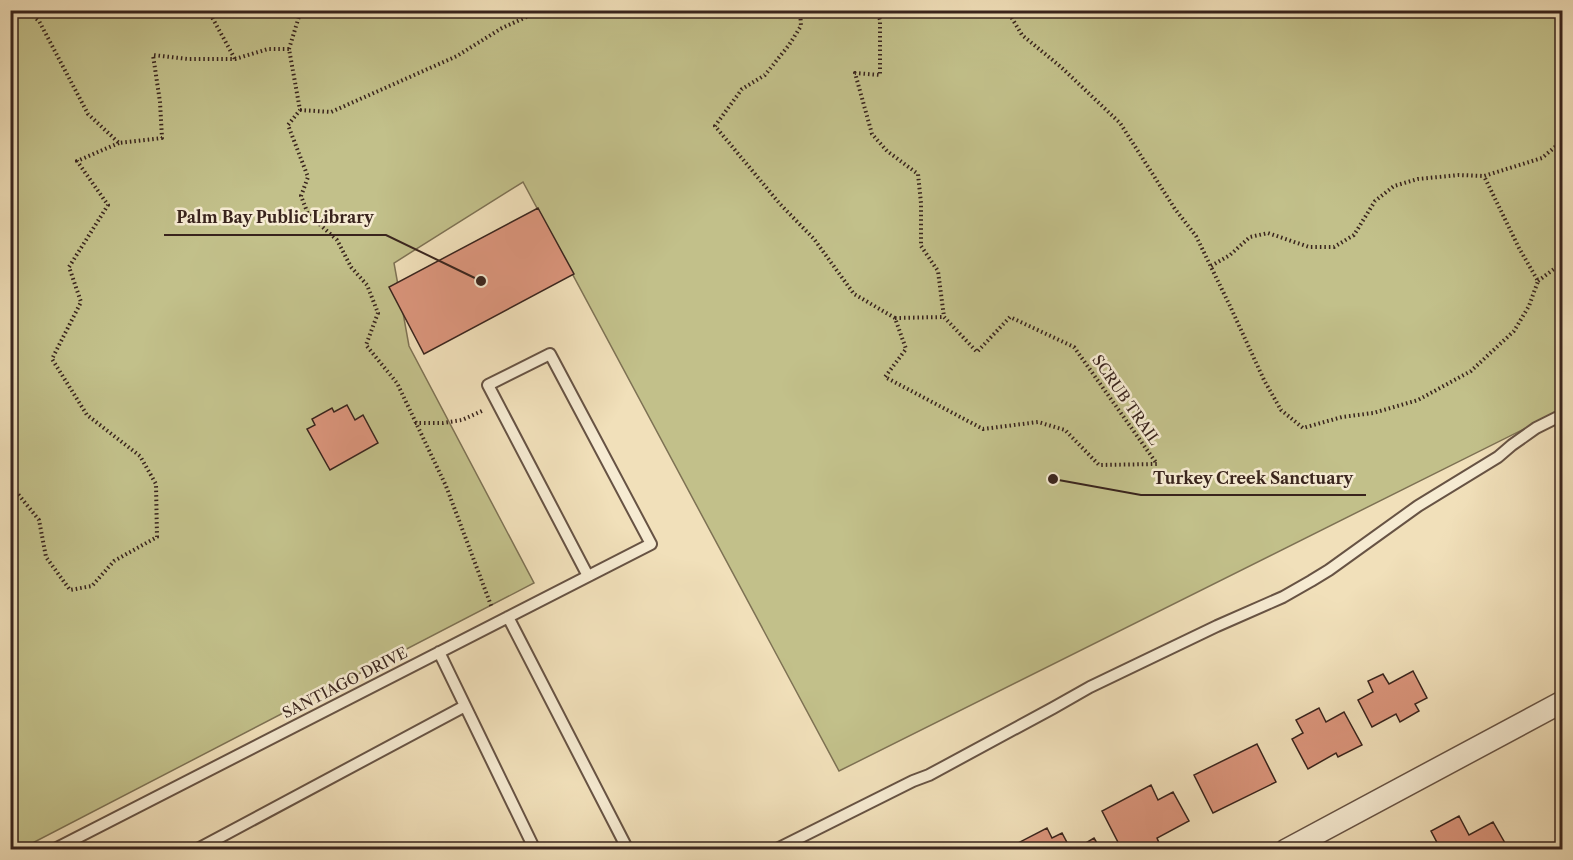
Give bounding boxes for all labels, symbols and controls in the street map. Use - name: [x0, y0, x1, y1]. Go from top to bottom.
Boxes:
- callout: Palm Bay Public Library: [164, 201, 386, 235]
- text: Palm Bay Public Library: [176, 207, 375, 227]
- street label: SCRUB TRAIL: [1088, 351, 1165, 449]
- callout: Turkey Creek Sanctuary: [1141, 461, 1366, 495]
- text: Turkey Creek Sanctuary: [1153, 468, 1354, 488]
- street label: SANTIAGO DRIVE: [279, 643, 411, 722]

